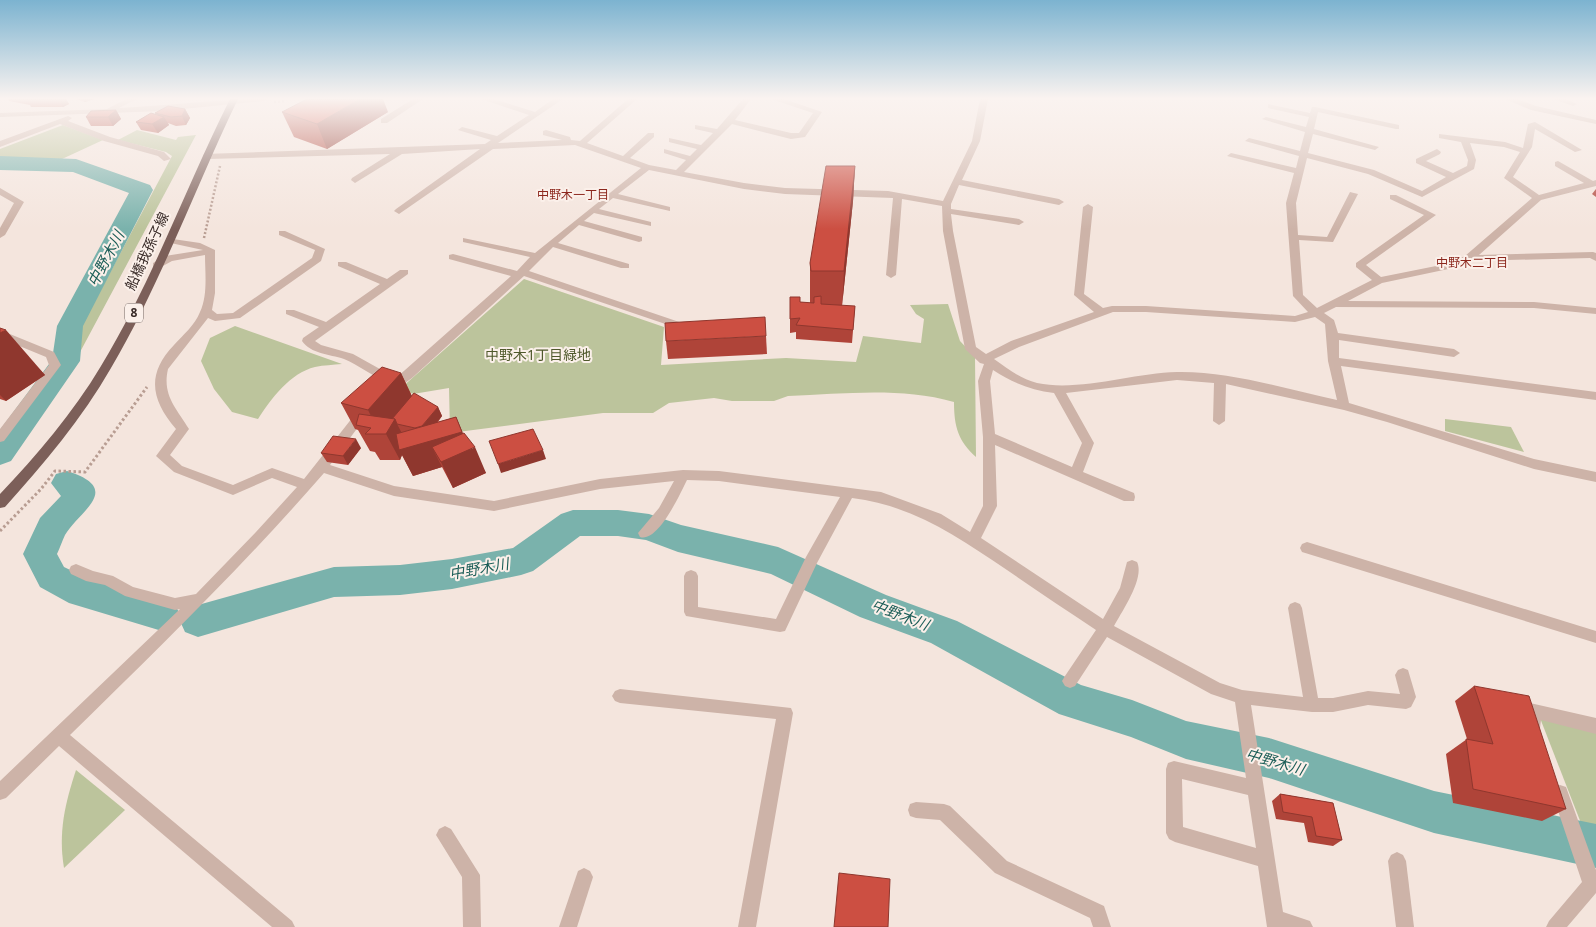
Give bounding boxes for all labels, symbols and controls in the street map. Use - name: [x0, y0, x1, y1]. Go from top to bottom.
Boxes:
- district label: 中野木一丁目: [537, 186, 609, 203]
- street label: 船橋我孫子線: [120, 209, 173, 293]
- water label: 中野木川: [82, 226, 129, 290]
- district label: 中野木二丁目: [1436, 254, 1508, 271]
- road number: 8: [125, 304, 143, 322]
- park label: 中野木1丁目緑地: [485, 345, 591, 364]
- water label: 中野木川: [448, 553, 512, 583]
- water label: 中野木川: [869, 594, 934, 635]
- water label: 中野木川: [1244, 743, 1309, 779]

